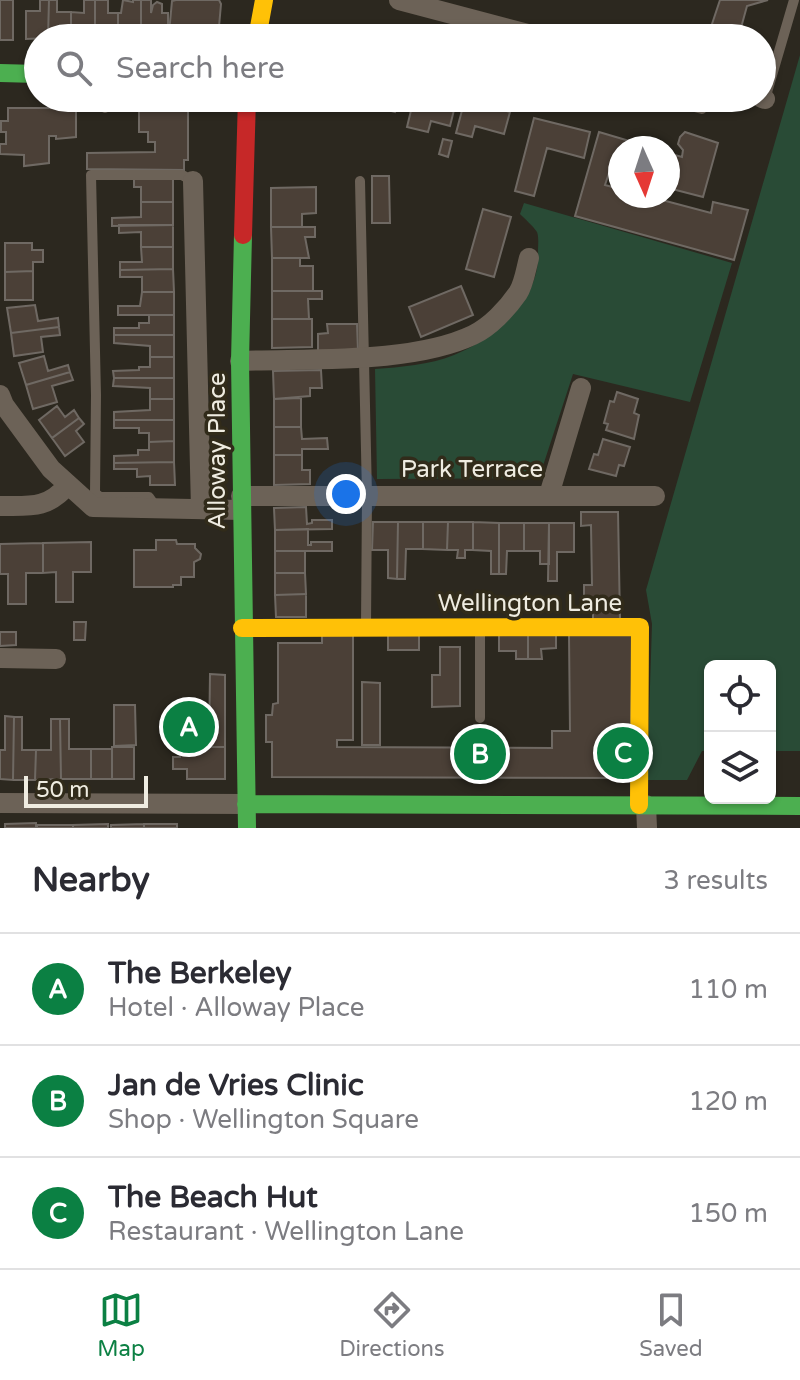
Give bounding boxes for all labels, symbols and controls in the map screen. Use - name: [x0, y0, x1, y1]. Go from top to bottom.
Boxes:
- search box: [24, 24, 776, 112]
- icon: search: [52, 46, 96, 90]
- text: Search here: [116, 50, 285, 87]
- north arrow: [608, 136, 680, 208]
- street label: Alloway Place: [203, 372, 232, 530]
- street label: Park Terrace: [401, 455, 543, 484]
- your location: [326, 474, 366, 514]
- street label: Wellington Lane: [438, 589, 622, 618]
- map controls: [704, 660, 776, 804]
- button: locate: [704, 660, 776, 732]
- pin: A: [163, 697, 215, 757]
- pin: C: [597, 723, 649, 783]
- pin: B: [454, 724, 506, 784]
- button: layers: [704, 732, 776, 804]
- scale bar: [24, 772, 148, 808]
- text: 50 m: [36, 777, 90, 803]
- text: Nearby: [32, 860, 150, 901]
- text: 3 results: [663, 865, 768, 896]
- text: The Berkeley: [108, 955, 292, 992]
- text: A: [48, 974, 68, 1005]
- text: 110 m: [688, 974, 768, 1005]
- text: Hotel · Alloway Place: [108, 992, 364, 1023]
- text: Jan de Vries Clinic: [108, 1067, 364, 1104]
- text: B: [49, 1086, 67, 1117]
- text: 120 m: [688, 1086, 768, 1117]
- text: Shop · Wellington Square: [108, 1104, 419, 1135]
- text: The Beach Hut: [108, 1179, 318, 1216]
- text: C: [49, 1198, 67, 1229]
- text: 150 m: [688, 1198, 768, 1229]
- text: Restaurant · Wellington Lane: [108, 1216, 464, 1247]
- tab: Map: [97, 1288, 145, 1362]
- tab: Directions: [339, 1288, 445, 1362]
- tab: Saved: [639, 1288, 703, 1362]

